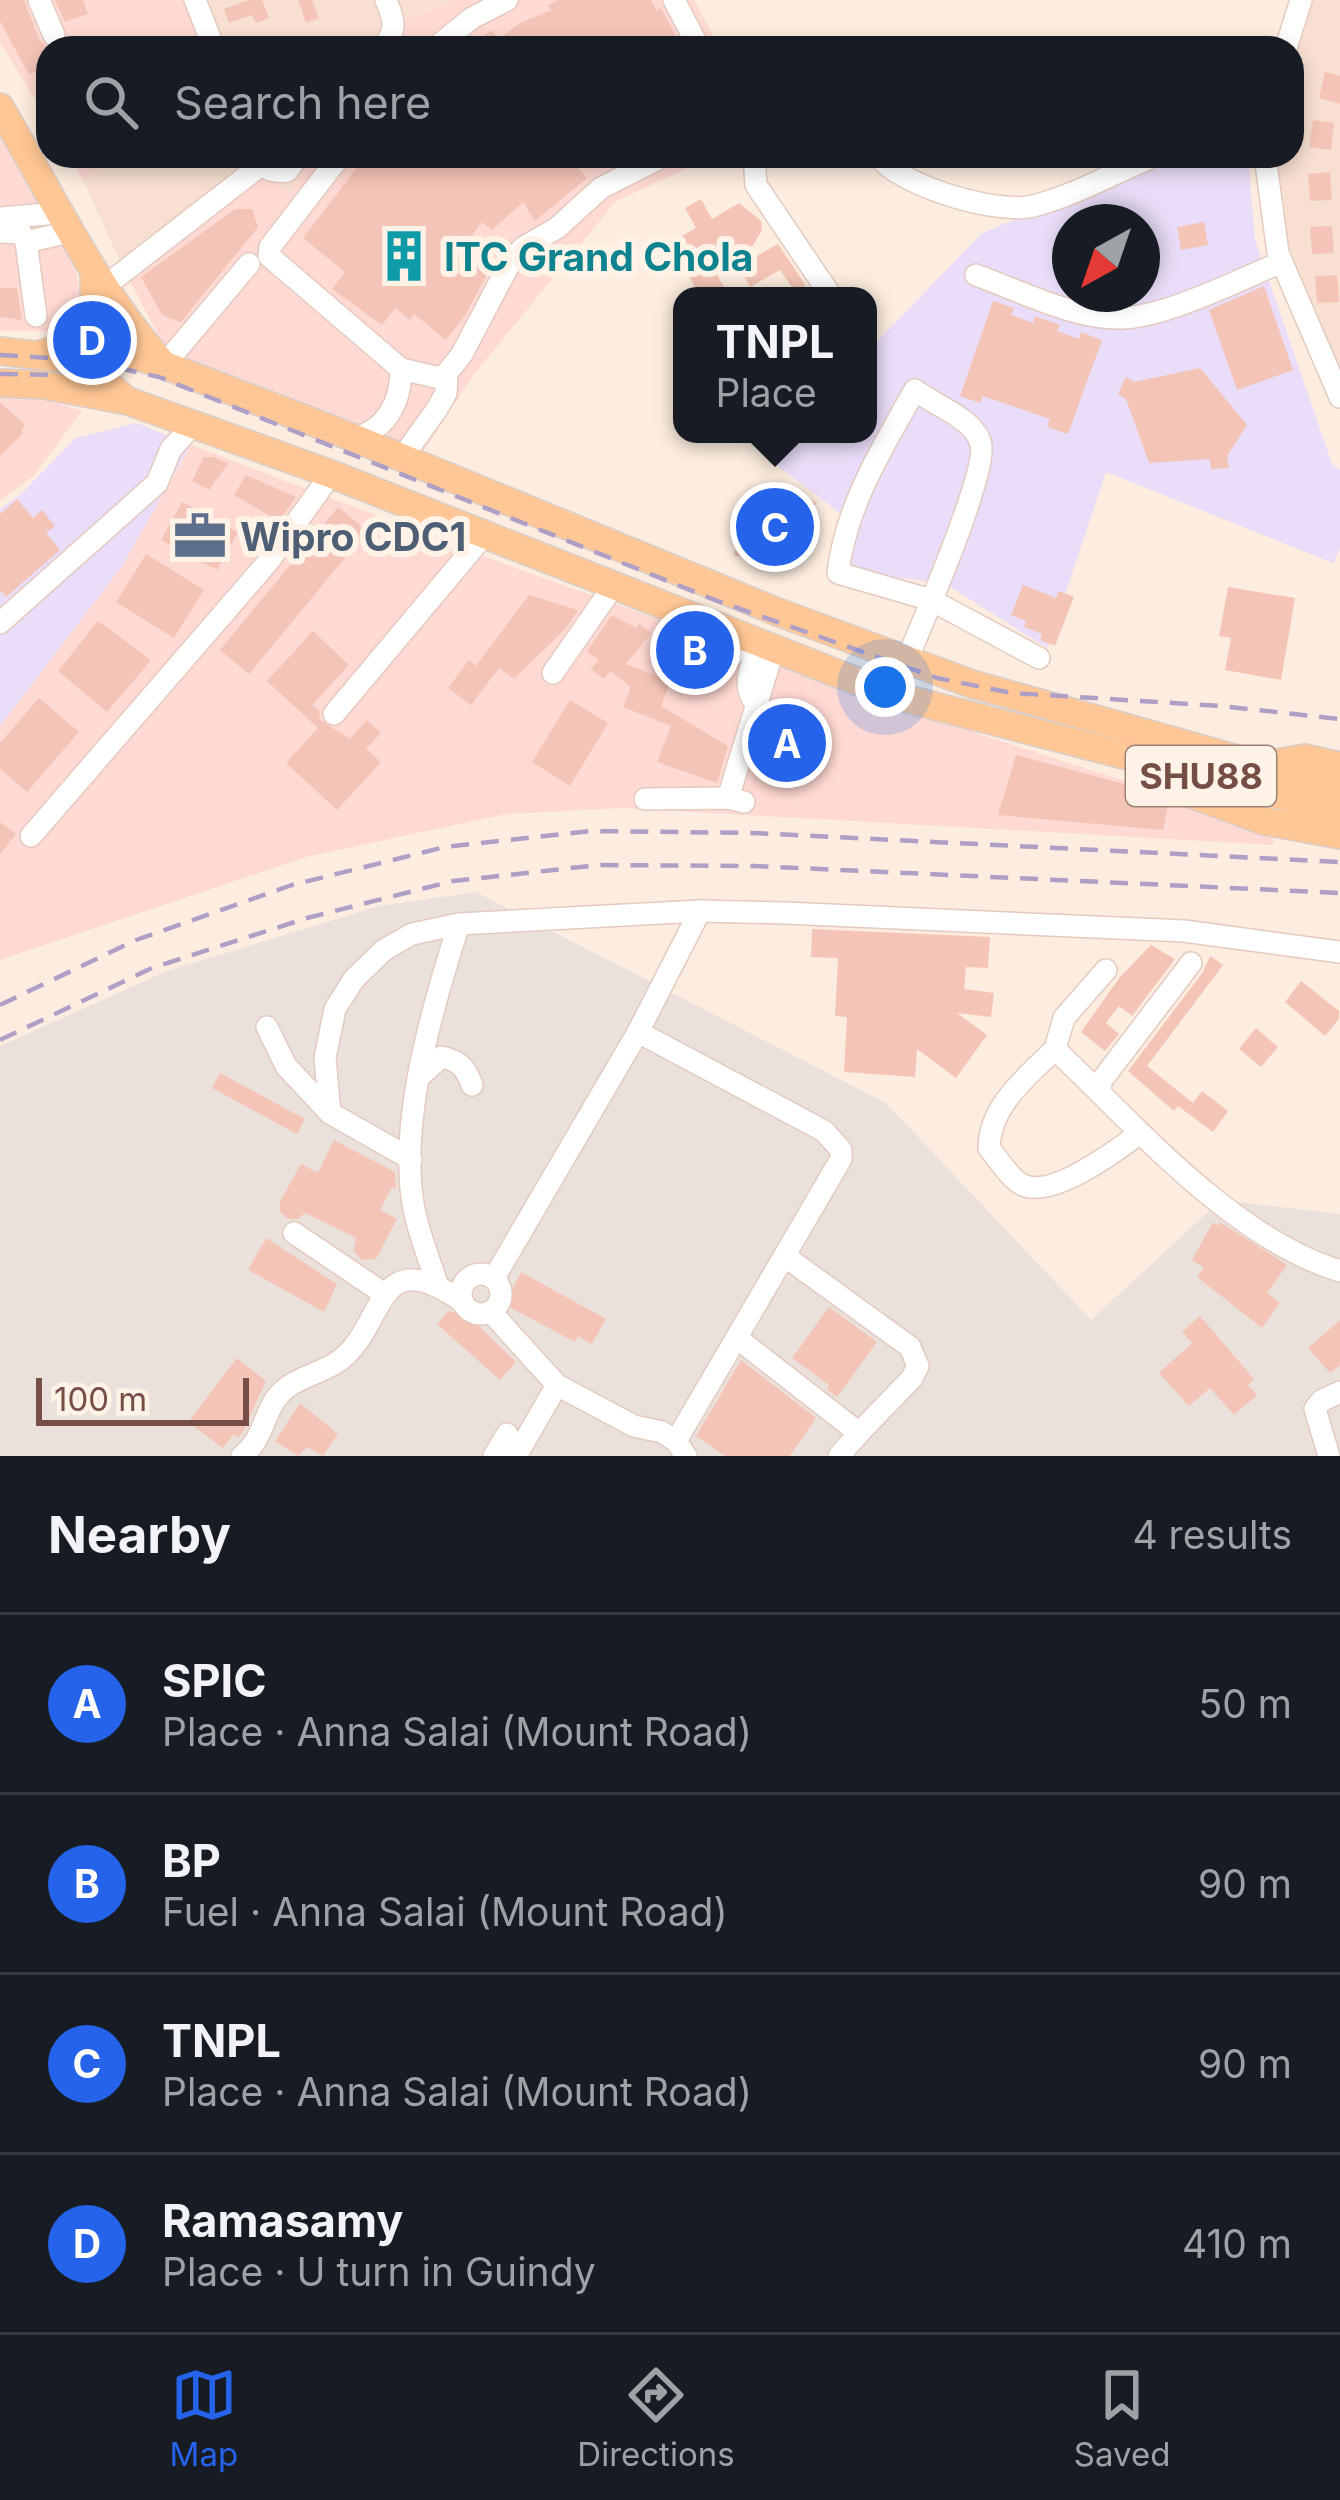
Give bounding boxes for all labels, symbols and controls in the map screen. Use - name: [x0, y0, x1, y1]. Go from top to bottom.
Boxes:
- search box: [36, 36, 1304, 168]
- icon: search: [78, 69, 144, 135]
- text: Search here: [174, 75, 431, 130]
- north arrow: [1052, 204, 1160, 312]
- building icon: ITC Grand Chola: [375, 227, 433, 285]
- place label: ITC Grand Chola: [444, 233, 753, 280]
- popup: [673, 287, 877, 443]
- pin: D: [53, 295, 131, 385]
- text: TNPL: [716, 314, 834, 369]
- text: Place: [716, 369, 817, 416]
- pin: C: [736, 482, 814, 572]
- office icon: Wipro CDC1: [171, 507, 229, 565]
- place label: Wipro CDC1: [240, 513, 466, 560]
- pin: B: [656, 605, 734, 695]
- your location: [855, 657, 915, 717]
- pin: A: [748, 698, 826, 788]
- road number: SHU88: [1126, 746, 1276, 806]
- scale bar: [36, 1372, 249, 1425]
- text: 100 m: [54, 1379, 147, 1419]
- text: Nearby: [48, 1504, 231, 1565]
- text: 4 results: [1132, 1511, 1292, 1558]
- text: SPIC: [162, 1653, 267, 1708]
- text: A: [72, 1680, 102, 1727]
- text: 50 m: [1199, 1680, 1292, 1727]
- text: Place · Anna Salai (Mount Road): [162, 1708, 752, 1755]
- text: BP: [162, 1833, 221, 1888]
- text: B: [74, 1860, 100, 1907]
- text: 90 m: [1198, 1860, 1292, 1907]
- text: Fuel · Anna Salai (Mount Road): [162, 1888, 728, 1935]
- text: TNPL: [162, 2013, 281, 2068]
- text: C: [73, 2040, 101, 2087]
- text: 90 m: [1198, 2040, 1292, 2087]
- text: Place · Anna Salai (Mount Road): [162, 2068, 752, 2115]
- text: Ramasamy: [162, 2193, 403, 2248]
- text: D: [73, 2220, 101, 2267]
- text: 410 m: [1182, 2220, 1292, 2267]
- text: Place · U turn in Guindy: [162, 2248, 596, 2295]
- tab: Map: [170, 2362, 238, 2474]
- tab: Directions: [577, 2362, 735, 2474]
- tab: Saved: [1074, 2362, 1170, 2474]

